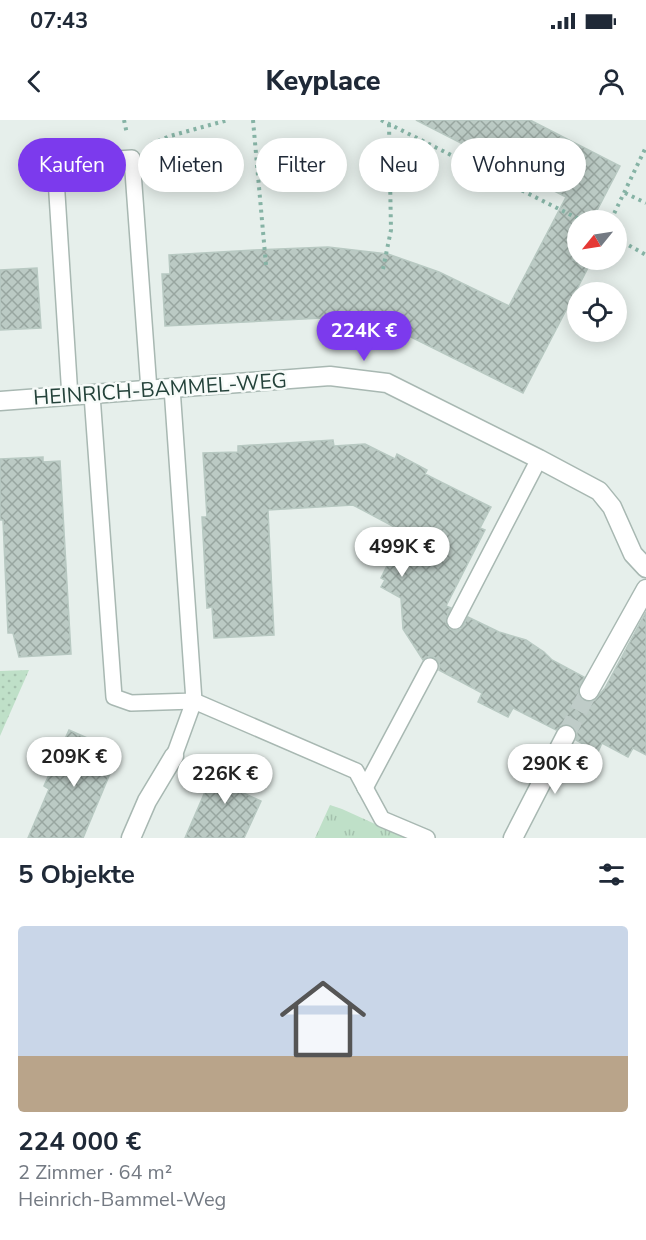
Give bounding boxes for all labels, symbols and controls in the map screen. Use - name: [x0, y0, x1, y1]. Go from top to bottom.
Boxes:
- text: 07:43: [30, 6, 88, 36]
- text: Keyplace: [265, 63, 381, 100]
- icon: back: [18, 65, 51, 98]
- icon: person: [595, 65, 628, 98]
- chip: Kaufen: [18, 138, 126, 192]
- chip: Mieten: [138, 138, 244, 192]
- chip: Filter: [256, 138, 347, 192]
- chip: Neu: [359, 138, 439, 192]
- chip: Wohnung: [451, 138, 586, 192]
- north arrow: [567, 210, 627, 270]
- map controls: [567, 210, 627, 342]
- button: locate: [567, 282, 627, 342]
- pin: 224K €: [315, 311, 413, 362]
- text: 224K €: [331, 317, 397, 344]
- street label: HEINRICH-BAMMEL-WEG: [32, 366, 288, 412]
- pin: 499K €: [353, 527, 451, 578]
- text: 499K €: [369, 533, 435, 560]
- pin: 209K €: [25, 737, 123, 788]
- text: 209K €: [41, 743, 107, 770]
- pin: 290K €: [506, 744, 604, 795]
- text: 290K €: [522, 750, 588, 777]
- pin: 226K €: [176, 754, 274, 805]
- text: 226K €: [192, 760, 258, 787]
- text: 5 Objekte: [18, 857, 135, 892]
- icon: filters: [595, 858, 628, 891]
- icon: home: [269, 965, 377, 1073]
- text: 224 000 €: [18, 1124, 141, 1159]
- text: 2 Zimmer · 64 m²: [18, 1159, 172, 1186]
- text: Heinrich-Bammel-Weg: [18, 1186, 226, 1213]

